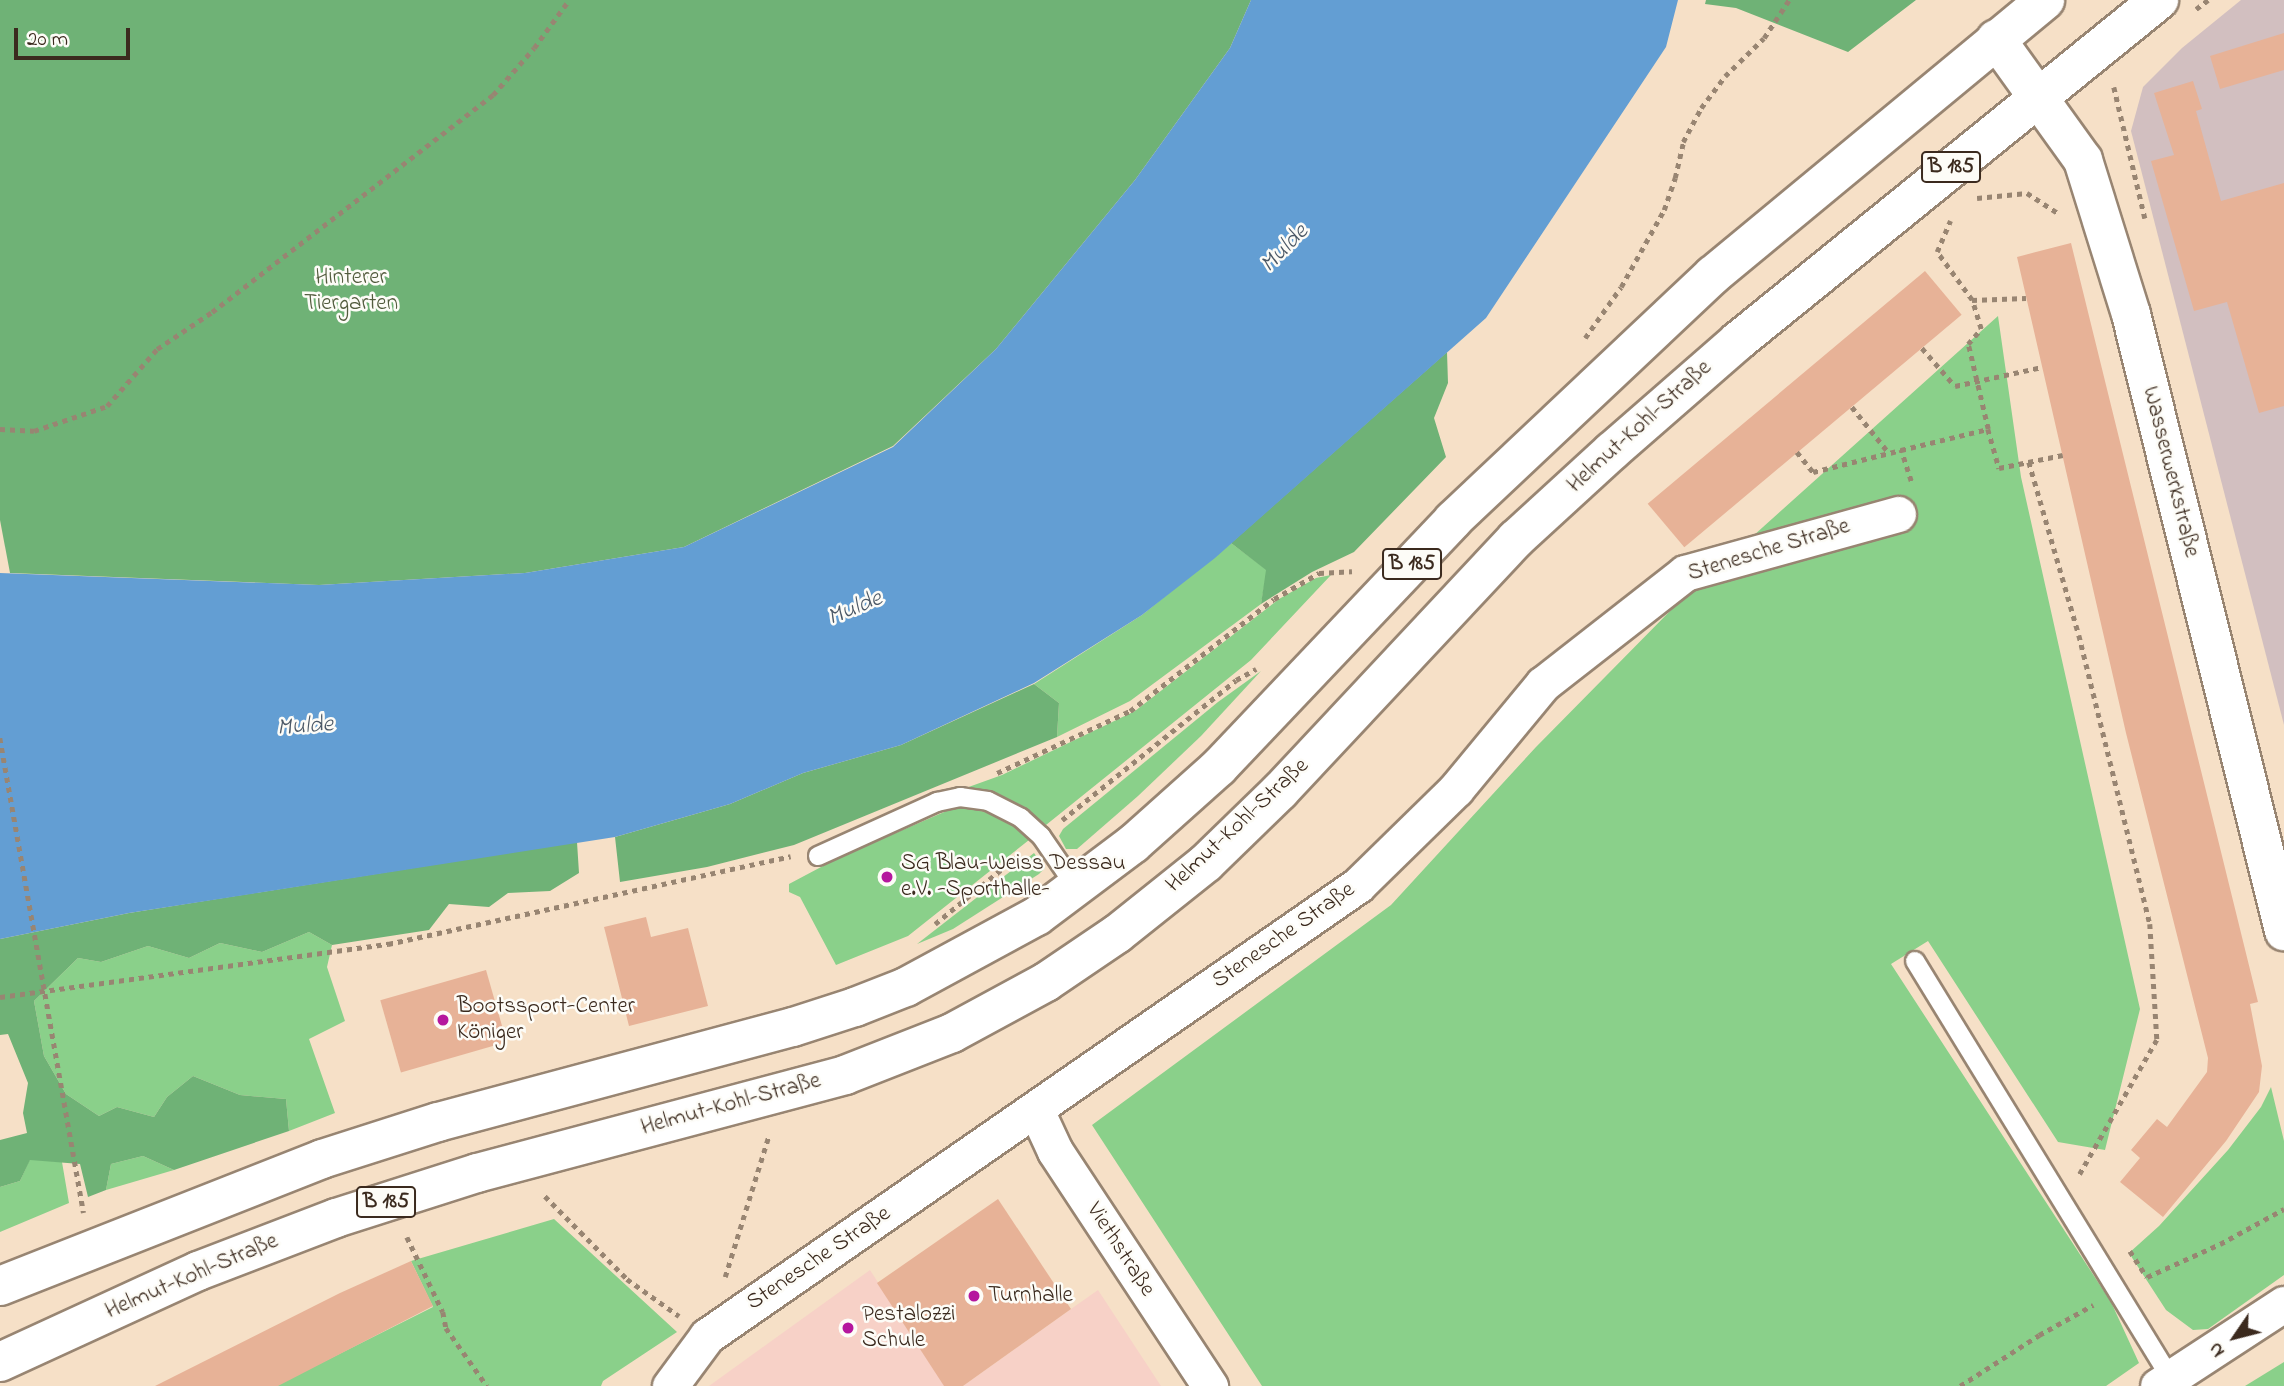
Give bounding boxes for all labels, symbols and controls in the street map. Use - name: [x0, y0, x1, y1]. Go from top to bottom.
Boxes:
- scale bar: [18, 14, 133, 58]
- text: 20 m: [27, 25, 68, 55]
- road number: B 185: [1920, 150, 1982, 184]
- water label: Mulde: [1255, 219, 1315, 279]
- park label: Hinterer Tiergarten: [304, 264, 398, 318]
- street label: Helmut-Kohl-Straße: [1562, 355, 1718, 499]
- street label: Wasserwerkstraße: [2135, 384, 2205, 560]
- street label: Stenesche Straße: [1685, 513, 1853, 589]
- road number: B 185: [1380, 546, 1444, 582]
- water label: Mulde: [823, 585, 887, 633]
- water label: Mulde: [276, 711, 334, 743]
- street label: Helmut-Kohl-Straße: [1161, 753, 1315, 899]
- place label: SG Blau-Weiss Dessau e.V. -Sporthalle-: [901, 850, 1126, 904]
- marker: SG Blau-Weiss Dessau e.V. -Sporthalle-: [879, 869, 895, 885]
- street label: Stenesche Straße: [1207, 877, 1361, 995]
- place label: Bootssport-Center Königer: [457, 993, 635, 1047]
- marker: Bootssport-Center Königer: [435, 1012, 451, 1028]
- street label: Helmut-Kohl-Straße: [638, 1068, 824, 1142]
- road number: B 185: [354, 1184, 418, 1220]
- street label: Viethstraße: [1079, 1198, 1161, 1302]
- street label: Stenesche Straße: [742, 1201, 896, 1317]
- street label: Helmut-Kohl-Straße: [101, 1228, 283, 1326]
- place label: Turnhalle: [988, 1282, 1073, 1310]
- marker: Turnhalle: [966, 1288, 982, 1304]
- place label: Pestalozzi Schule: [862, 1301, 955, 1355]
- north arrow: [2200, 1302, 2270, 1372]
- marker: Pestalozzi Schule: [840, 1320, 856, 1336]
- text: N: [2203, 1336, 2232, 1362]

